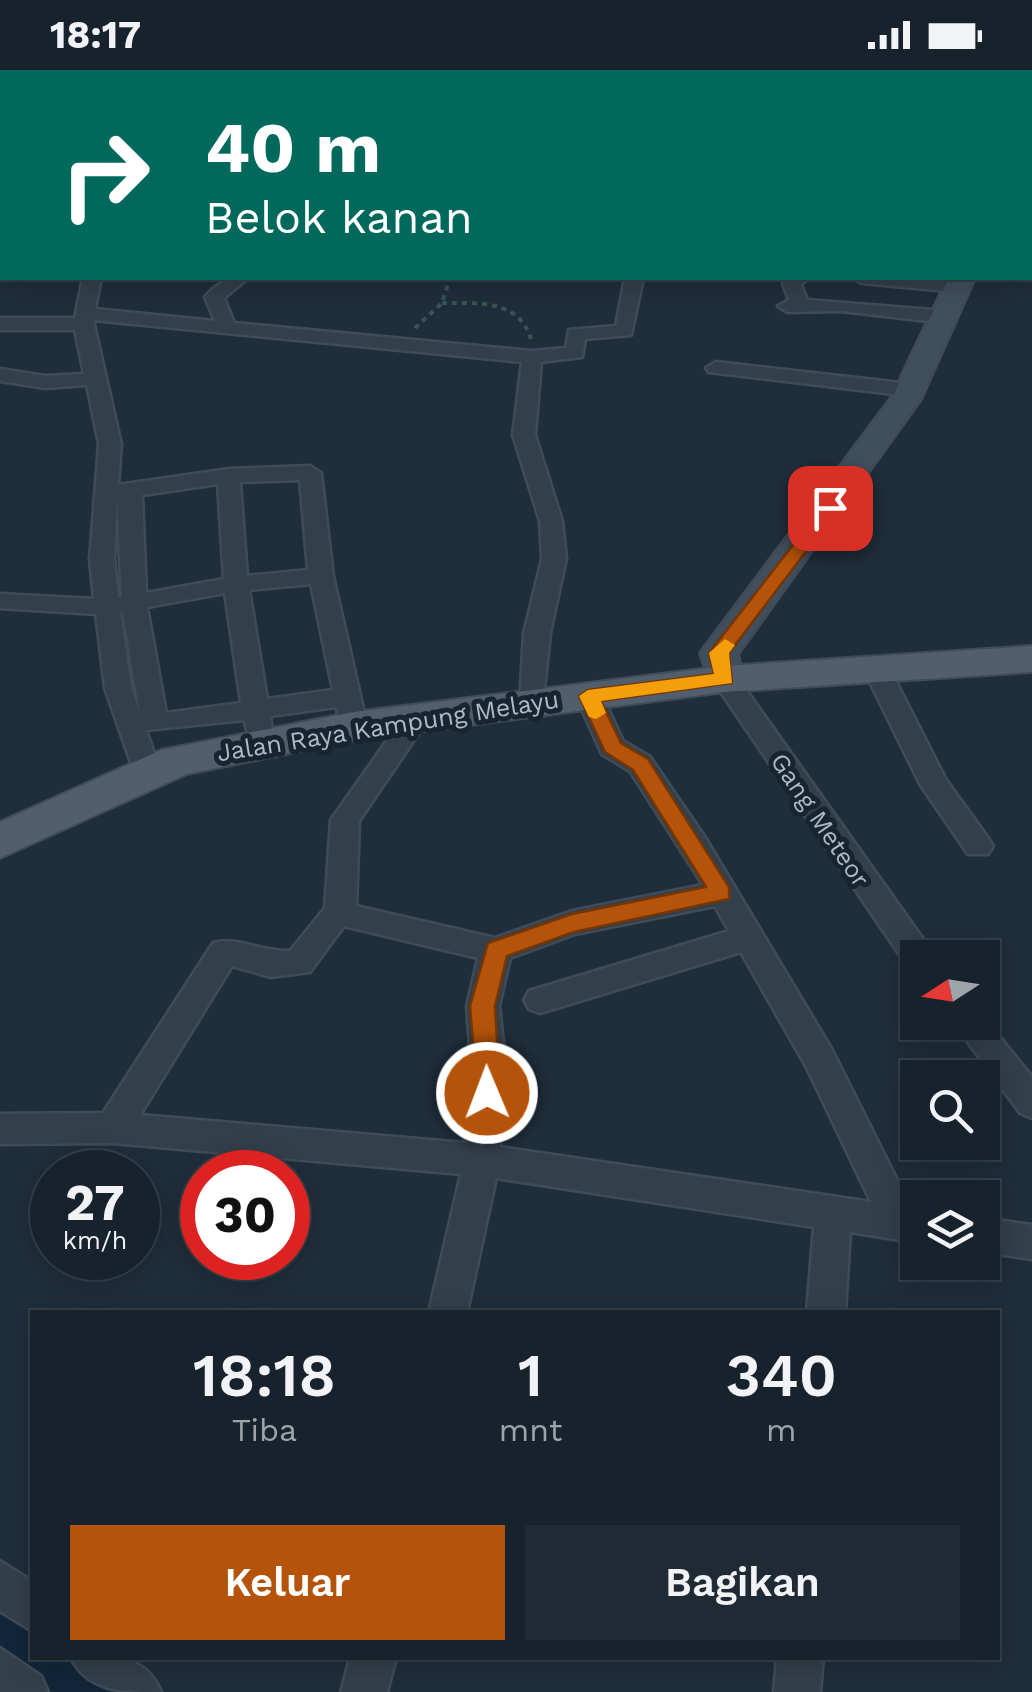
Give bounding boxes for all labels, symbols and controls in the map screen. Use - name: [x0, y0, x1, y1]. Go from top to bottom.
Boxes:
- text: 18:17: [50, 13, 141, 57]
- text: 40 m: [205, 107, 381, 189]
- icon: right: [40, 110, 170, 240]
- text: Belok kanan: [205, 191, 473, 244]
- pin: [788, 466, 873, 551]
- icon: arrive: [803, 481, 858, 536]
- street label: Jalan Raya Kampung Melayu: [215, 685, 561, 767]
- street label: Gang Meteor: [765, 748, 875, 892]
- north arrow: [900, 940, 1000, 1040]
- map controls: [900, 940, 1000, 1280]
- position arrow: [435, 1041, 539, 1145]
- button: search: [900, 1060, 1000, 1160]
- speed limit sign: 30: [180, 1150, 310, 1280]
- text: 27: [65, 1173, 125, 1232]
- button: layers: [900, 1180, 1000, 1280]
- text: km/h: [63, 1226, 127, 1255]
- text: 18:18: [193, 1340, 336, 1411]
- text: 1: [518, 1340, 543, 1411]
- text: 340: [725, 1340, 837, 1411]
- text: Tiba: [232, 1411, 297, 1449]
- text: mnt: [499, 1411, 562, 1449]
- text: m: [766, 1411, 796, 1449]
- button: Keluar: [70, 1525, 505, 1640]
- button: Bagikan: [525, 1525, 960, 1640]

